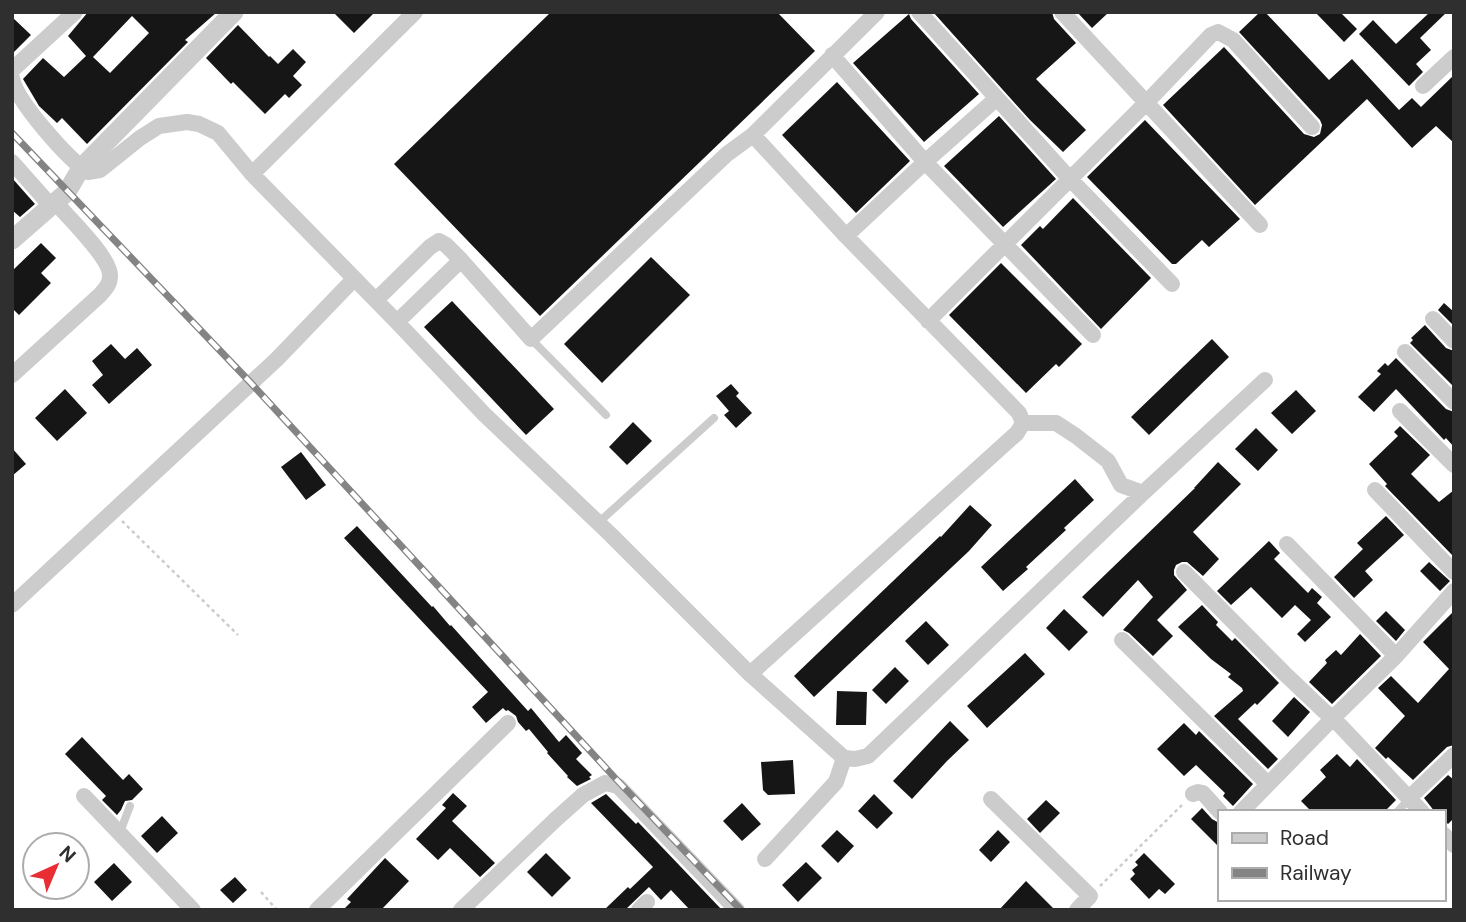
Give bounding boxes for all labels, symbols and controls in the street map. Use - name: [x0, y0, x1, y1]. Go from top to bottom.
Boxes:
- legend: [1218, 810, 1445, 901]
- text: Road: [1280, 824, 1329, 852]
- north arrow: [21, 831, 91, 901]
- text: N: [54, 840, 81, 868]
- text: Railway: [1280, 859, 1352, 887]

